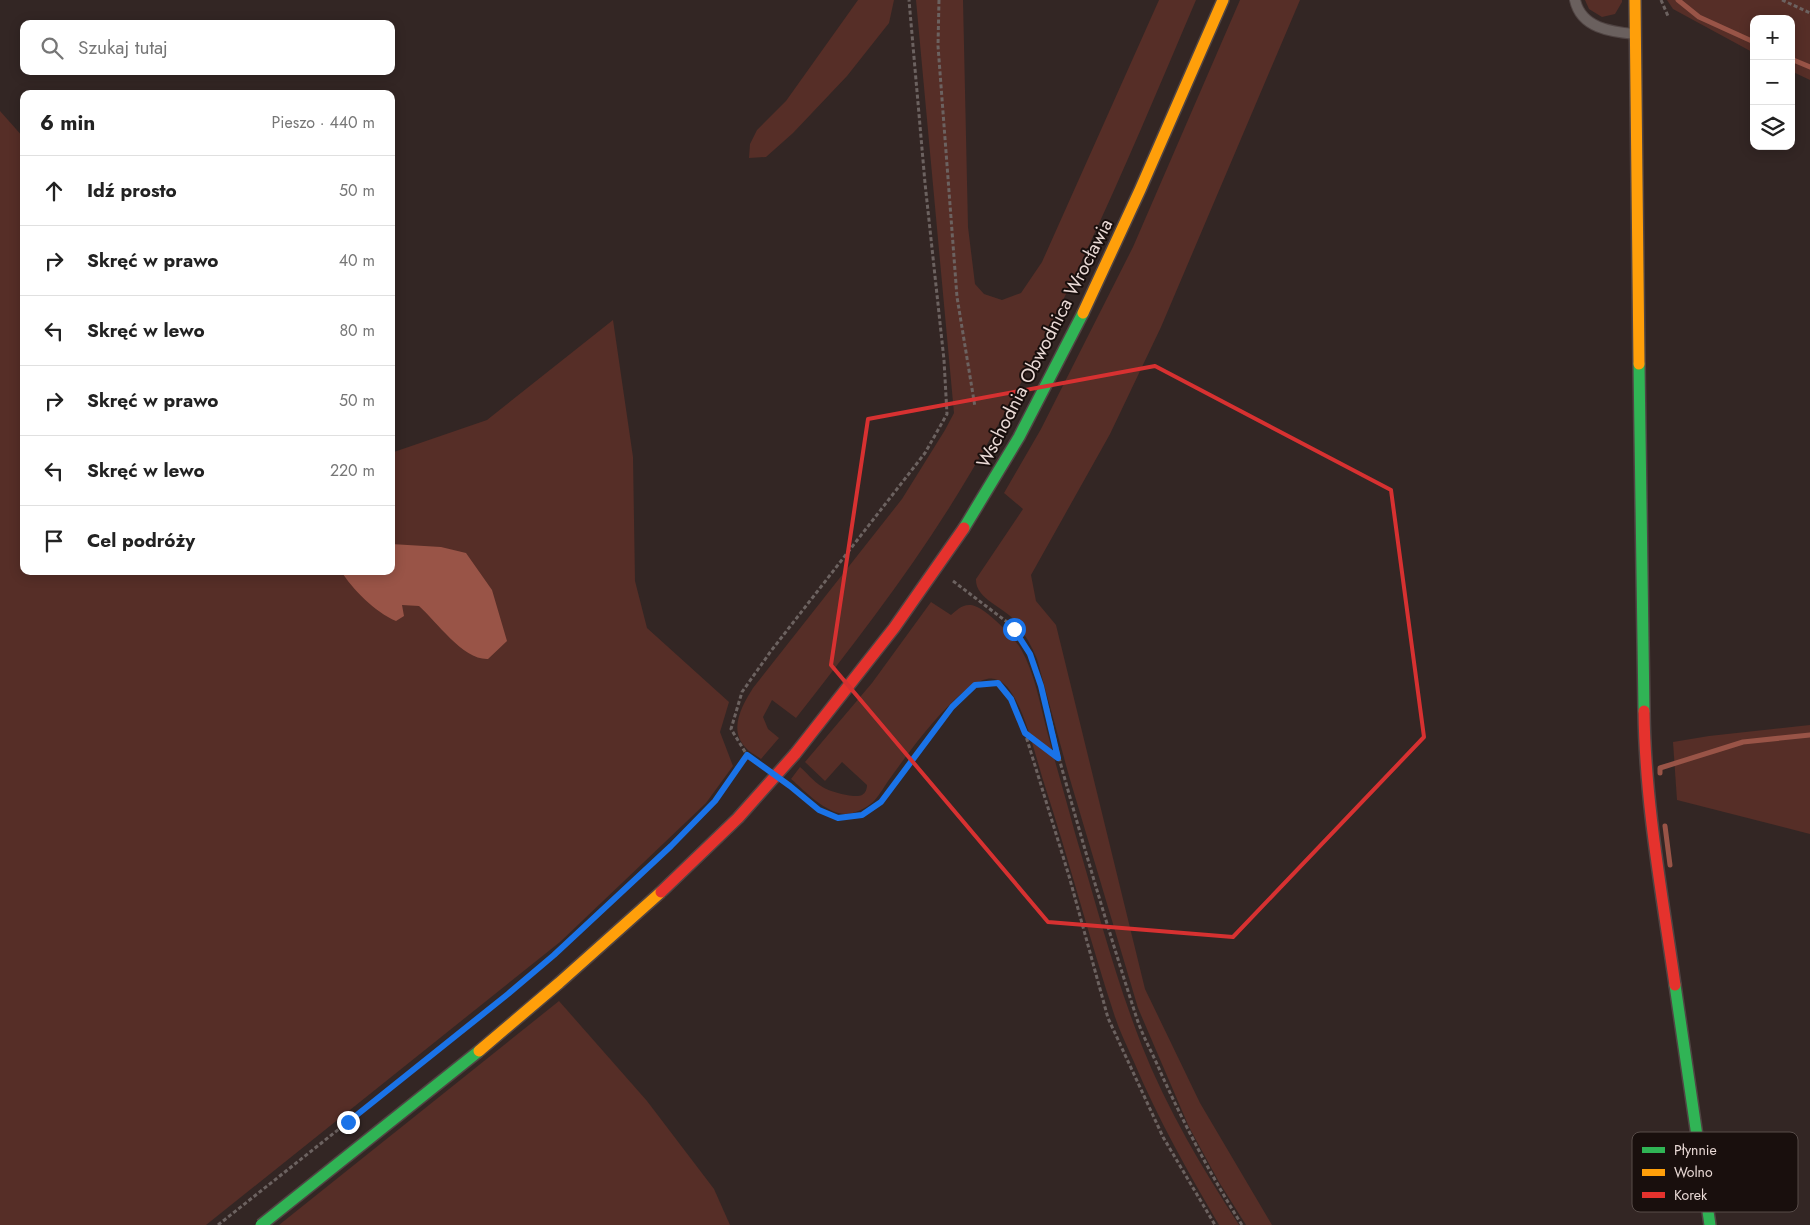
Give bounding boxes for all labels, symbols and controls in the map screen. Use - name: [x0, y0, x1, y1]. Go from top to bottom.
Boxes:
- map controls: [1750, 15, 1795, 150]
- button: +: [1750, 15, 1795, 60]
- search box: [20, 20, 395, 75]
- icon: search: [38, 34, 66, 62]
- text: Szukaj tutaj: [78, 34, 168, 61]
- button: −: [1750, 60, 1795, 105]
- button: layers: [1750, 105, 1795, 150]
- text: 6 min: [40, 108, 95, 138]
- text: Pieszo · 440 m: [272, 111, 375, 134]
- icon: ahead: [40, 177, 68, 205]
- text: Idź prosto: [87, 177, 177, 204]
- text: 50 m: [339, 179, 375, 202]
- street label: Wschodnia Obwodnica Wrocławia: [970, 214, 1119, 472]
- icon: right: [40, 247, 68, 275]
- text: Skręć w prawo: [87, 247, 219, 274]
- text: 40 m: [339, 249, 375, 272]
- icon: left: [40, 317, 68, 345]
- text: Skręć w lewo: [87, 317, 205, 344]
- text: 80 m: [339, 319, 375, 342]
- icon: right: [40, 387, 68, 415]
- text: Skręć w prawo: [87, 387, 219, 414]
- text: 50 m: [339, 389, 375, 412]
- icon: left: [40, 457, 68, 485]
- text: Skręć w lewo: [87, 457, 205, 484]
- text: 220 m: [330, 459, 375, 482]
- icon: arrive: [40, 527, 68, 555]
- text: Cel podróży: [87, 527, 195, 554]
- route start: [1003, 618, 1026, 641]
- route end: [337, 1111, 360, 1134]
- legend: [1632, 1132, 1798, 1212]
- text: Płynnie: [1674, 1140, 1717, 1160]
- text: Wolno: [1674, 1162, 1713, 1182]
- text: Korek: [1674, 1185, 1708, 1205]

